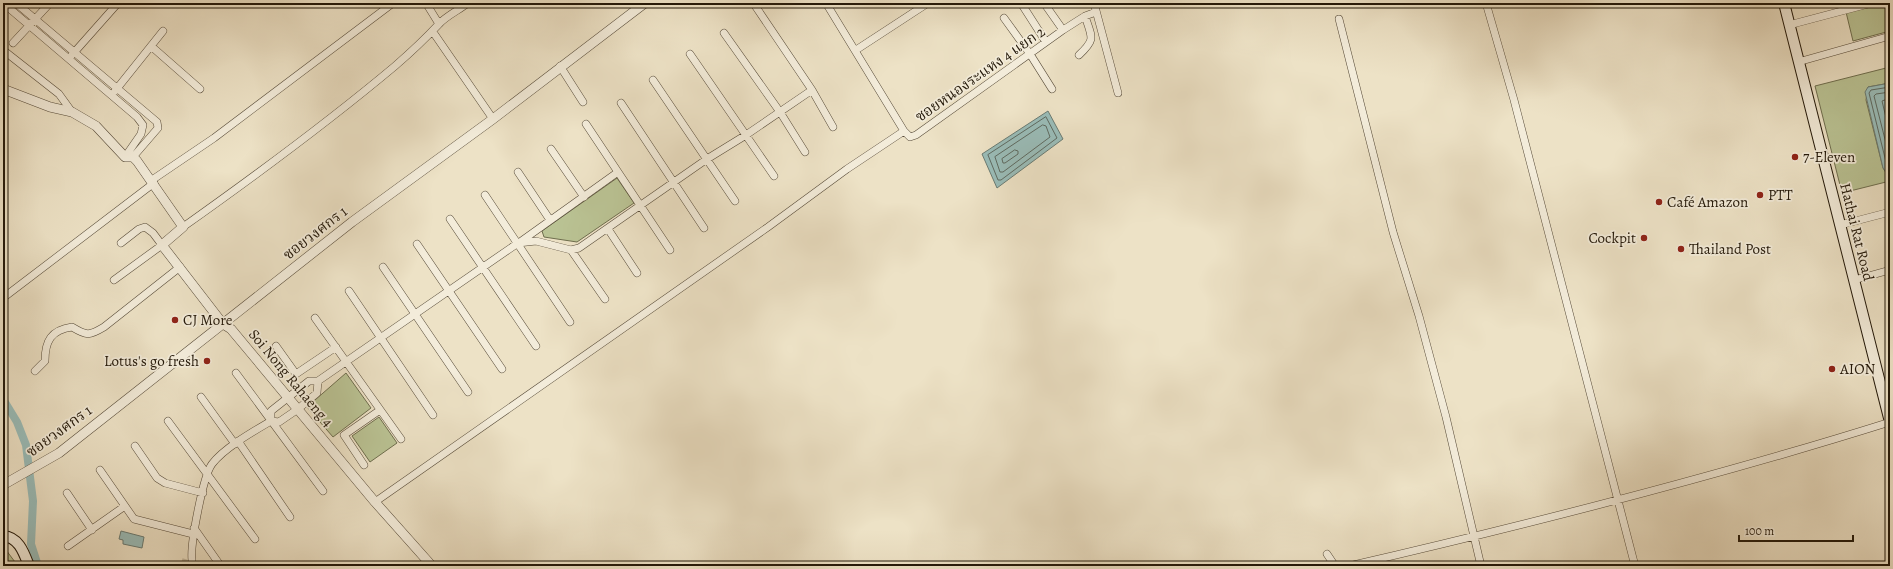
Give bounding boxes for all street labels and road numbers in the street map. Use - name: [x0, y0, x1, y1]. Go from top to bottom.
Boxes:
- street label: ซอยหนองระแหง 4 แยก 2: [911, 22, 1049, 126]
- street label: Hathai Rat Road: [1835, 181, 1879, 284]
- street label: ซอยวงศกร 1: [279, 202, 351, 264]
- street label: Soi Nong Rahaeng 4: [244, 325, 338, 431]
- street label: ซอยวงศกร 1: [22, 400, 96, 462]

